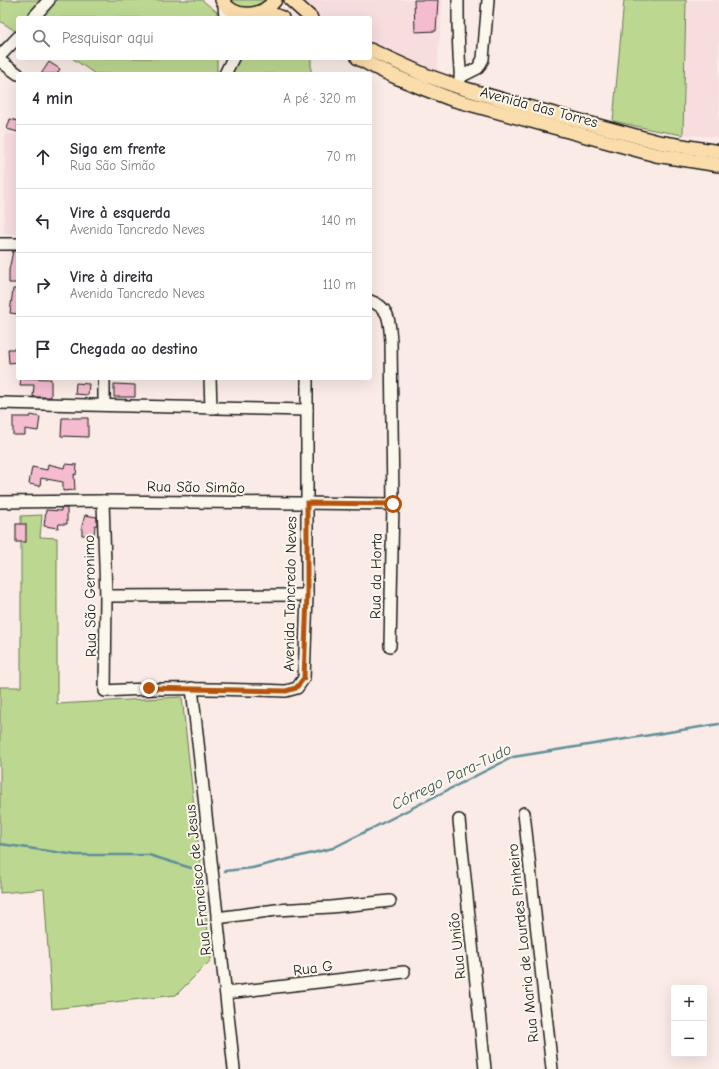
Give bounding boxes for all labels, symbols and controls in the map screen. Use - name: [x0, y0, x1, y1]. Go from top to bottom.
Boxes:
- search box: [16, 16, 372, 60]
- icon: search: [30, 27, 52, 49]
- text: Pesquisar aqui: [62, 29, 154, 47]
- street label: Avenida das Torres: [478, 83, 600, 131]
- text: 4 min: [32, 89, 73, 108]
- text: A pé · 320 m: [283, 91, 356, 106]
- text: Siga em frente: [70, 140, 166, 158]
- icon: ahead: [32, 146, 54, 168]
- text: 70 m: [327, 149, 356, 164]
- text: Rua São Simão: [70, 158, 155, 173]
- text: Vire à esquerda: [70, 204, 171, 222]
- icon: left: [32, 210, 54, 232]
- text: 140 m: [322, 213, 356, 228]
- text: Avenida Tancredo Neves: [70, 222, 205, 237]
- text: Vire à direita: [70, 268, 153, 286]
- icon: right: [32, 274, 54, 296]
- text: 110 m: [323, 277, 356, 292]
- text: Avenida Tancredo Neves: [70, 286, 205, 301]
- icon: arrive: [32, 338, 54, 360]
- text: Chegada ao destino: [70, 340, 198, 358]
- street label: Rua São Simão: [147, 477, 245, 497]
- route start: [384, 495, 402, 513]
- street label: Avenida Tancredo Neves: [280, 516, 300, 672]
- street label: Rua da Horta: [366, 533, 386, 619]
- street label: Rua São Geronimo: [80, 535, 100, 657]
- route end: [140, 679, 158, 697]
- water label: Córrego Para-Tudo: [389, 740, 514, 814]
- street label: Rua Francisco de Jesus: [181, 804, 215, 956]
- street label: Rua Maria de Lourdes Pinheiro: [504, 843, 542, 1043]
- street label: Rua União: [445, 912, 469, 980]
- street label: Rua G: [292, 957, 334, 979]
- map controls: [671, 985, 707, 1057]
- button: +: [671, 985, 707, 1021]
- button: −: [671, 1021, 707, 1057]

